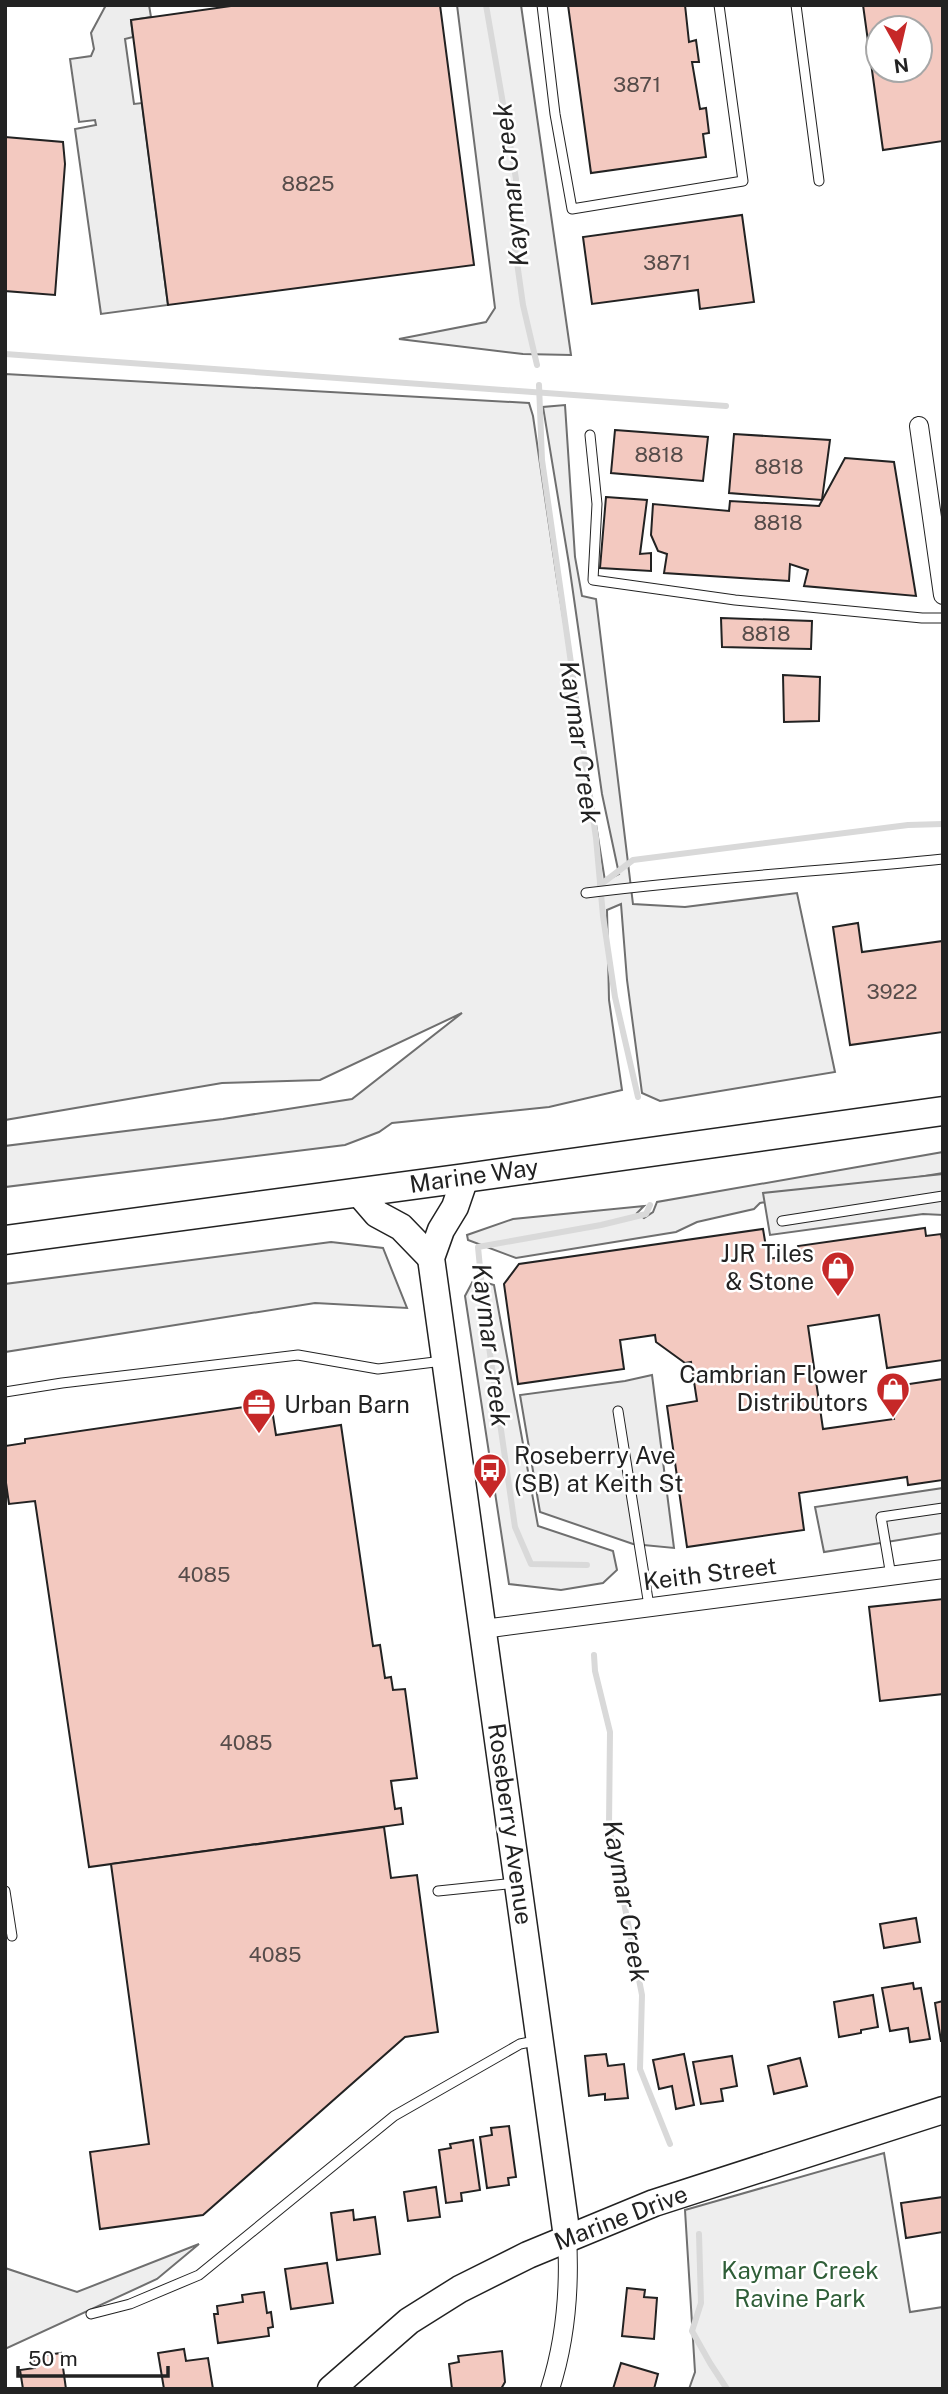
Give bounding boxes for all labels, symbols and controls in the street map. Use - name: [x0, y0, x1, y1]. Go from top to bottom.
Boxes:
- north arrow: [864, 14, 934, 84]
- text: N: [892, 54, 910, 78]
- house number: 3871: [613, 72, 661, 97]
- water label: Kaymar Creek: [486, 102, 535, 268]
- house number: 8825: [281, 171, 335, 196]
- house number: 3871: [643, 250, 691, 275]
- house number: 8818: [634, 442, 684, 467]
- house number: 8818: [754, 454, 804, 479]
- house number: 8818: [753, 510, 803, 535]
- house number: 8818: [741, 621, 791, 646]
- water label: Kaymar Creek: [554, 658, 607, 825]
- house number: 3922: [866, 979, 918, 1004]
- street label: Marine Way: [408, 1152, 540, 1198]
- place label: JJR Tiles & Stone: [721, 1239, 814, 1295]
- shop icon: JJR Tiles & Stone: [819, 1249, 857, 1298]
- water label: Kaymar Creek: [466, 1261, 517, 1428]
- place label: Cambrian Flower Distributors: [679, 1360, 868, 1416]
- shop icon: Cambrian Flower Distributors: [874, 1370, 912, 1419]
- office icon: Urban Barn: [240, 1386, 278, 1435]
- place label: Urban Barn: [284, 1390, 410, 1418]
- place label: Roseberry Ave (SB) at Keith St: [514, 1441, 684, 1497]
- bus stop icon: Roseberry Ave (SB) at Keith St: [471, 1451, 509, 1500]
- street label: Keith Street: [642, 1551, 778, 1595]
- house number: 4085: [178, 1562, 230, 1587]
- street label: Roseberry Avenue: [483, 1721, 539, 1926]
- house number: 4085: [220, 1730, 272, 1755]
- water label: Kaymar Creek: [597, 1817, 656, 1985]
- house number: 4085: [249, 1942, 301, 1967]
- street label: Marine Drive: [550, 2179, 691, 2255]
- park label: Kaymar Creek Ravine Park: [721, 2256, 879, 2312]
- scale bar: [18, 2334, 168, 2378]
- text: 50 m: [28, 2346, 78, 2371]

